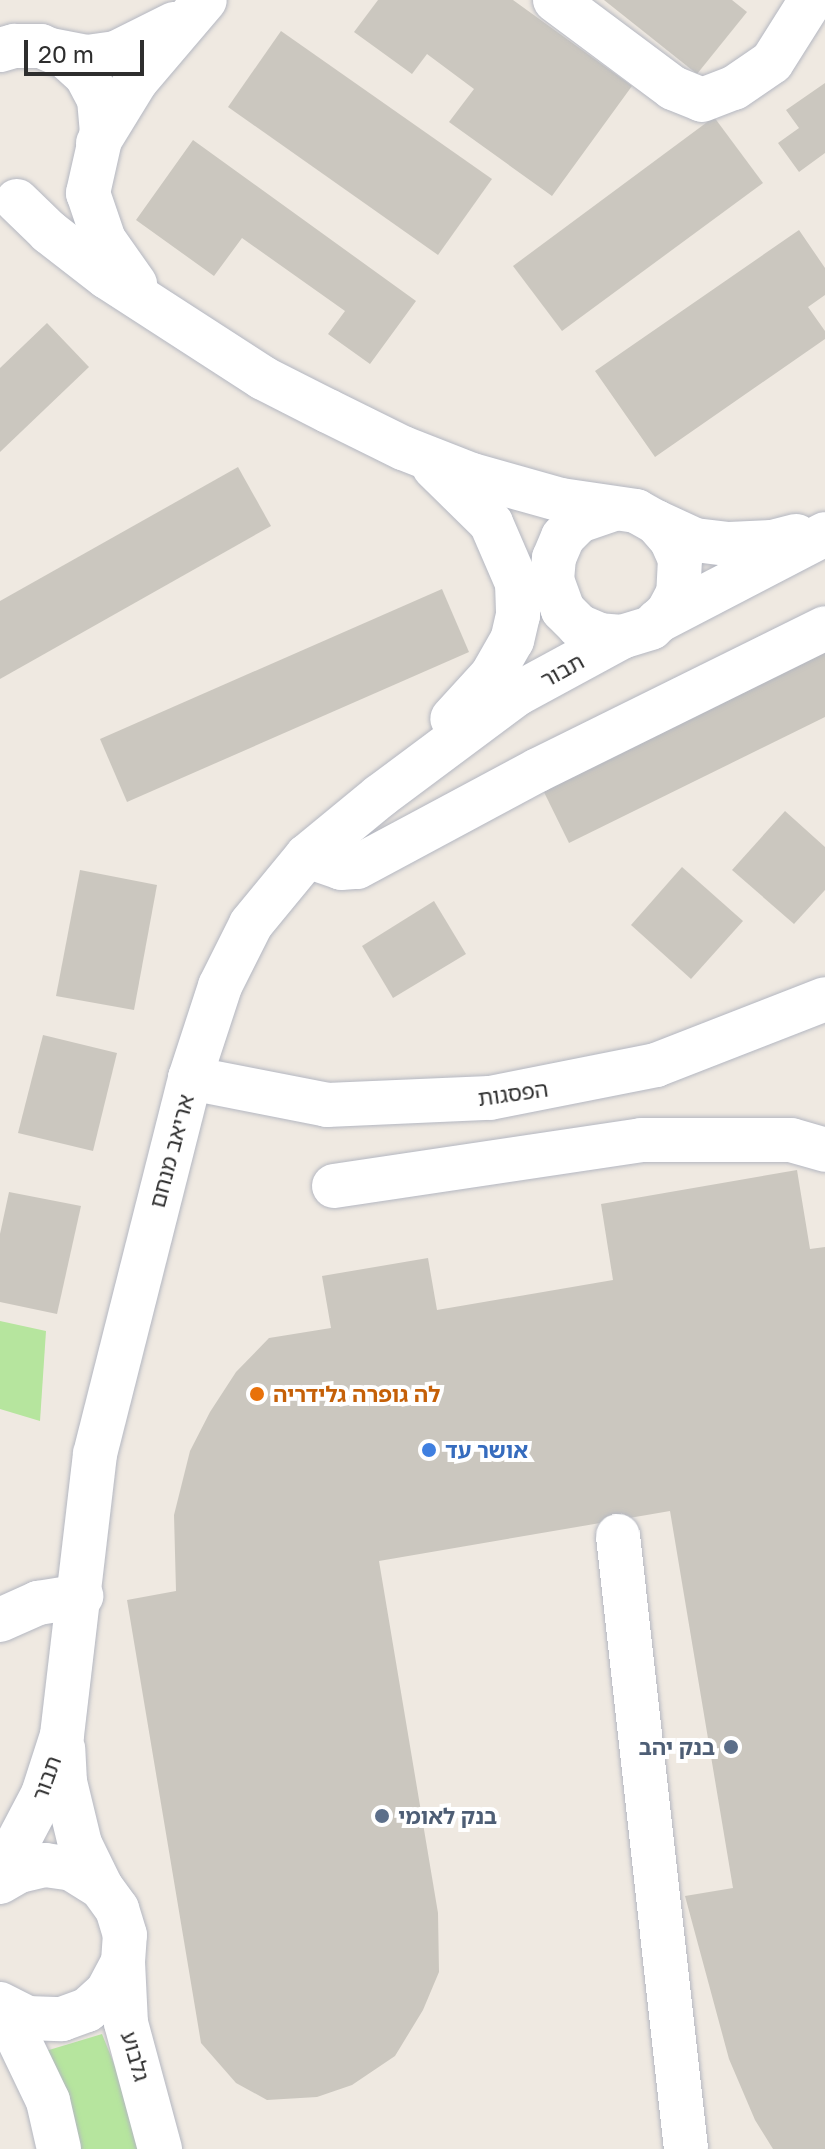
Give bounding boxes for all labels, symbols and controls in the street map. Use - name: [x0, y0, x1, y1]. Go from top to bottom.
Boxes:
- scale bar: [28, 24, 148, 74]
- text: 20 m: [38, 39, 94, 68]
- street label: תבור: [536, 647, 588, 693]
- street label: הפסגות: [476, 1075, 550, 1111]
- street label: אריאב מנחם: [143, 1091, 199, 1211]
- place label: לה גופרה גלידריה: [273, 1381, 440, 1407]
- marker: לה גופרה גלידריה: [248, 1385, 266, 1403]
- place label: אושר עד: [445, 1437, 528, 1463]
- marker: אושר עד: [420, 1441, 438, 1459]
- place label: בנק יהב: [639, 1734, 715, 1760]
- marker: בנק יהב: [722, 1738, 740, 1756]
- street label: תבור: [26, 1752, 66, 1804]
- place label: בנק לאומי: [398, 1803, 497, 1829]
- marker: בנק לאומי: [373, 1807, 391, 1825]
- street label: גלבוע: [116, 2028, 156, 2084]

